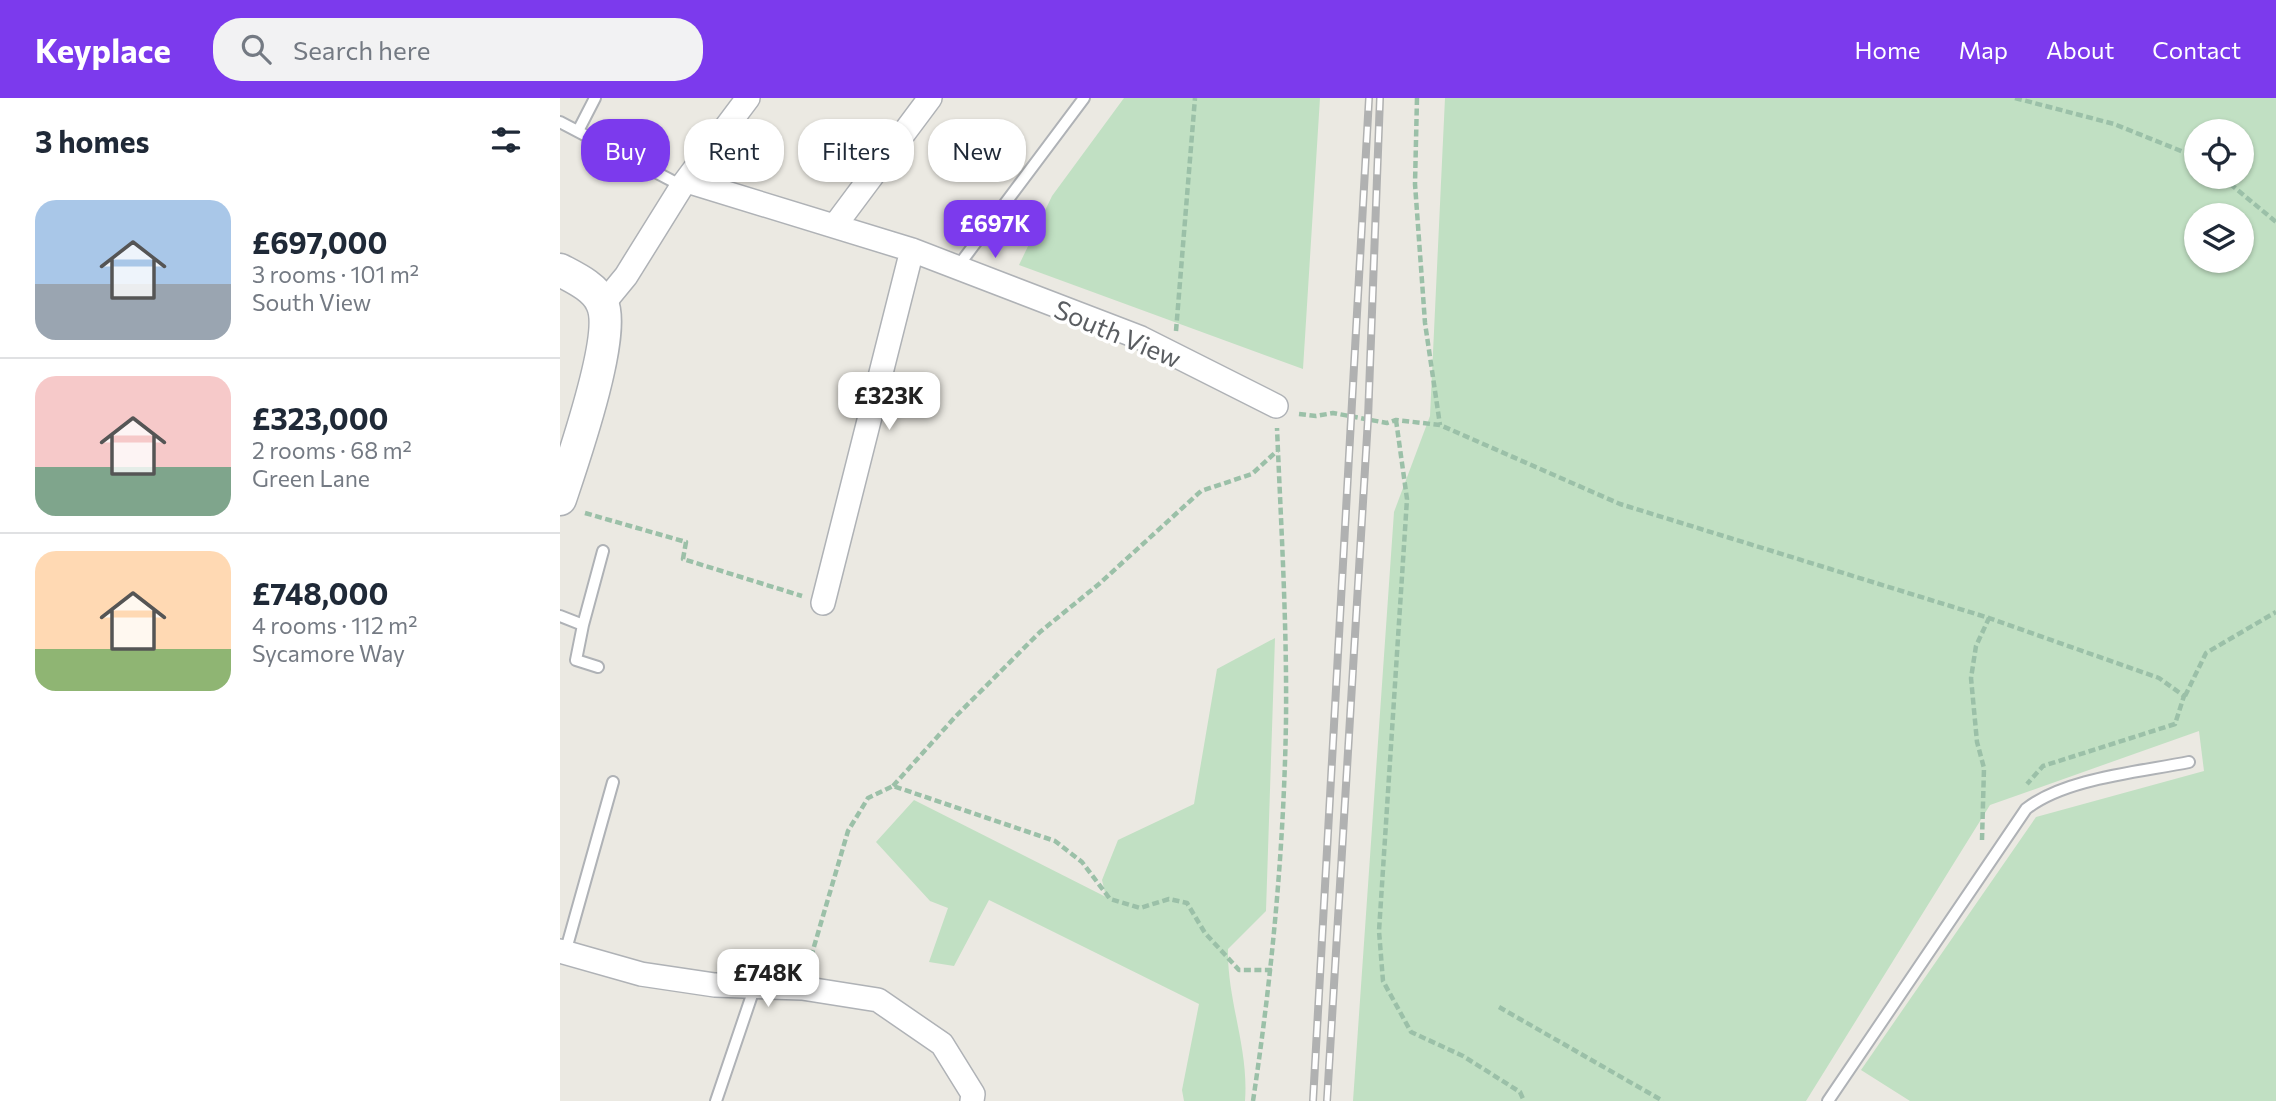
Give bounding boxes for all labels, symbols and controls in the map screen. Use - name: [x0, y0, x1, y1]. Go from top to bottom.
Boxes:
- search box: [213, 18, 703, 81]
- text: Keyplace: [35, 29, 171, 70]
- icon: search: [237, 30, 275, 68]
- text: Search here: [293, 34, 430, 65]
- text: Home: [1855, 35, 1921, 64]
- text: Map: [1959, 35, 2008, 64]
- text: About: [2046, 35, 2114, 64]
- text: Contact: [2152, 35, 2241, 64]
- chip: Buy: [581, 119, 670, 182]
- chip: Rent: [684, 119, 784, 182]
- chip: Filters: [798, 119, 914, 182]
- chip: New: [928, 119, 1026, 182]
- map controls: [2184, 119, 2254, 273]
- button: locate: [2184, 119, 2254, 189]
- icon: filters: [487, 121, 525, 159]
- text: 3 homes: [35, 122, 149, 159]
- pin: £697K: [946, 200, 1044, 260]
- button: layers: [2184, 203, 2254, 273]
- text: £697K: [960, 209, 1030, 237]
- text: £697,000: [252, 223, 387, 260]
- icon: home: [91, 228, 175, 312]
- text: 3 rooms · 101 m²: [252, 260, 419, 288]
- text: South View: [252, 288, 371, 316]
- street label: South View: [1050, 292, 1186, 374]
- pin: £323K: [840, 372, 938, 432]
- text: £323K: [854, 381, 924, 409]
- text: £323,000: [252, 399, 389, 436]
- icon: home: [91, 404, 175, 488]
- text: 2 rooms · 68 m²: [252, 436, 412, 464]
- text: Green Lane: [252, 464, 370, 492]
- text: £748,000: [252, 574, 388, 611]
- icon: home: [91, 579, 175, 663]
- text: 4 rooms · 112 m²: [252, 611, 417, 639]
- text: Sycamore Way: [252, 639, 405, 667]
- pin: £748K: [719, 950, 817, 1009]
- text: £748K: [733, 958, 803, 986]

